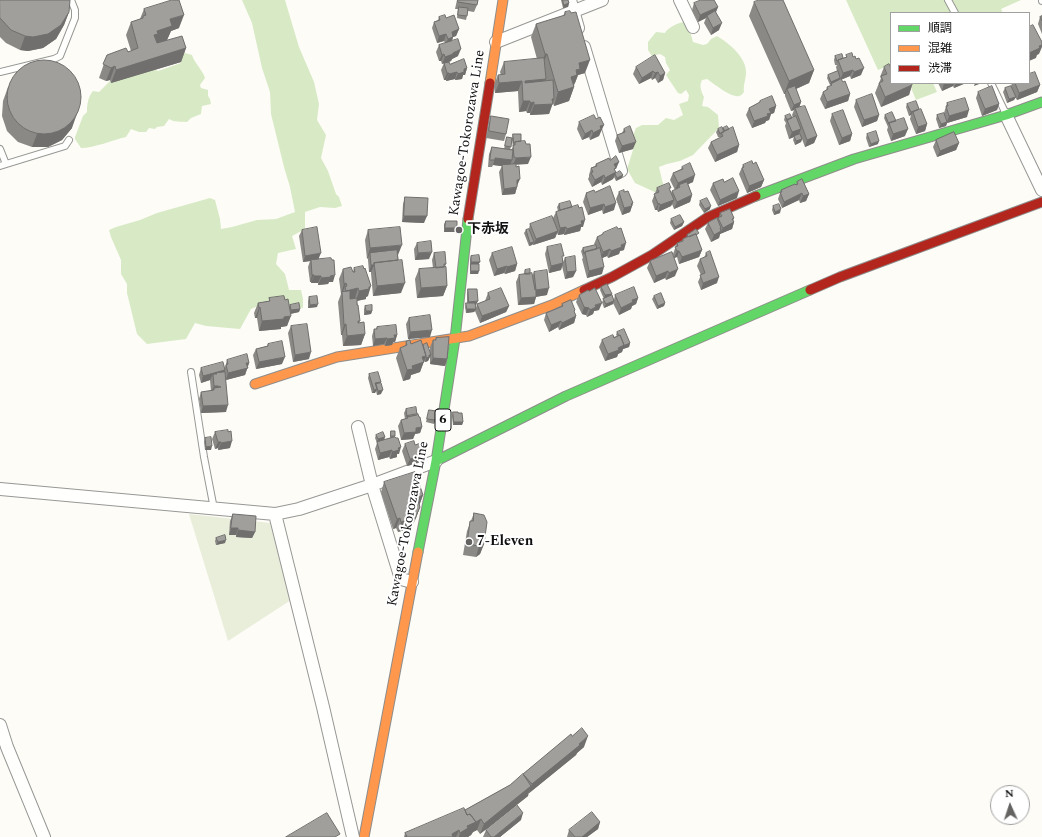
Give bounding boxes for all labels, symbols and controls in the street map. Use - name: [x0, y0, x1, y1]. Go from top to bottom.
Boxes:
- legend: [890, 12, 1030, 84]
- text: 順調: [928, 19, 952, 38]
- text: 混雑: [928, 39, 952, 58]
- street label: Kawagoe-Tokorozawa Line: [447, 49, 489, 217]
- text: 渋滞: [928, 59, 952, 78]
- place label: 下赤坂: [467, 222, 509, 238]
- marker: 下赤坂: [454, 225, 464, 235]
- road number: 6: [435, 409, 451, 431]
- street label: Kawagoe-Tokorozawa Line: [385, 440, 433, 608]
- place label: 7-Eleven: [477, 534, 533, 550]
- marker: 7-Eleven: [464, 537, 474, 547]
- north arrow: [990, 785, 1030, 825]
- text: N: [1004, 785, 1014, 802]

